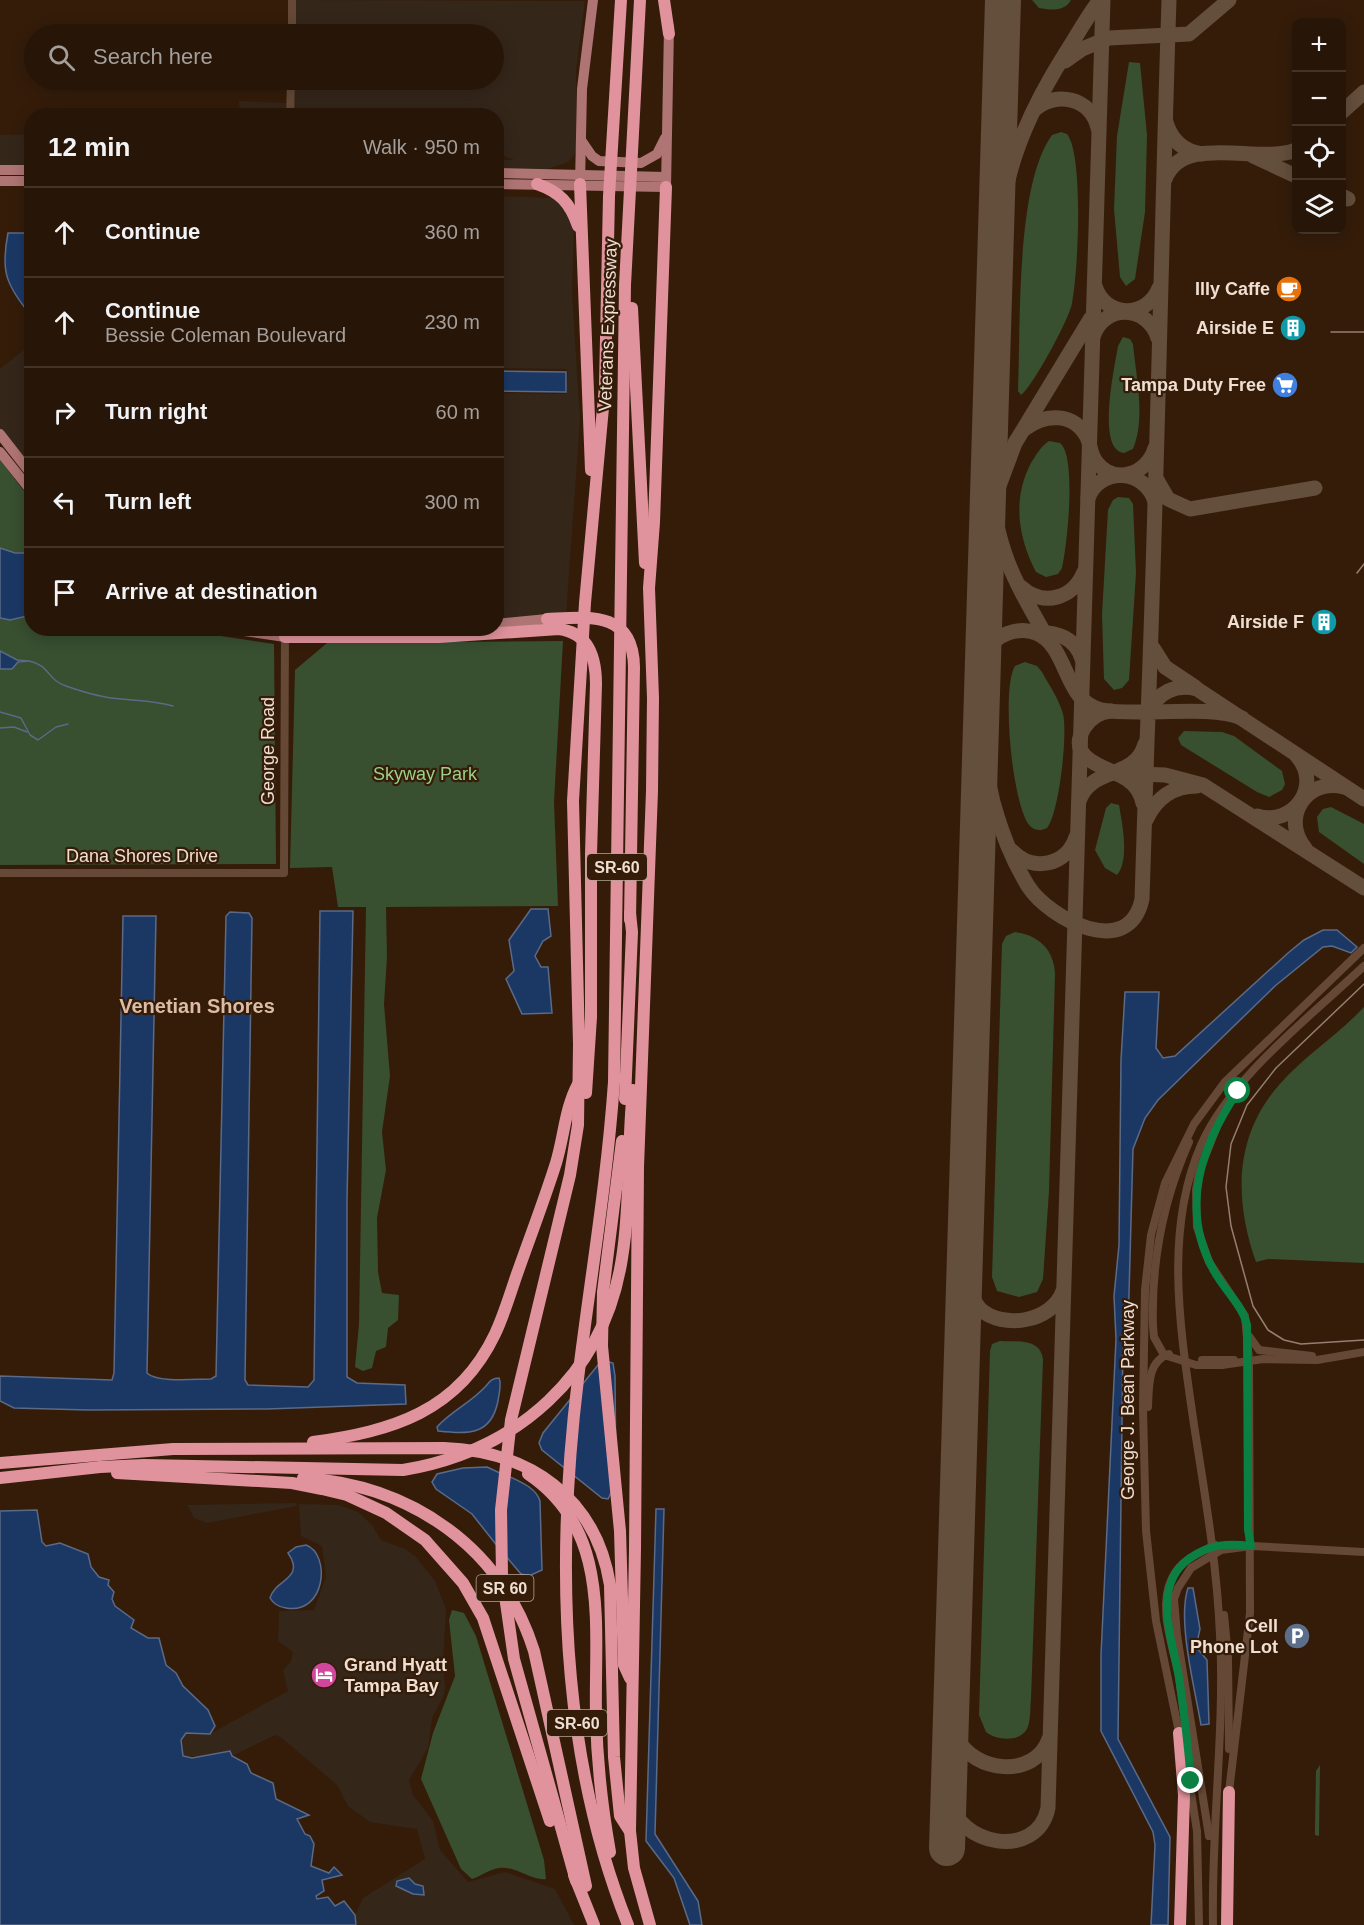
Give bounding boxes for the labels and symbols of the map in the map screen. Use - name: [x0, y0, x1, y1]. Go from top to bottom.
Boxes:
- street label: Veterans Expressway: [595, 238, 621, 412]
- cafe icon: Illy Caffe: [1274, 274, 1304, 304]
- place label: Illy Caffe: [1195, 279, 1270, 299]
- building icon: Airside E: [1278, 313, 1308, 343]
- place label: Airside E: [1196, 318, 1274, 338]
- supermarket icon: Tampa Duty Free: [1270, 370, 1300, 400]
- place label: Tampa Duty Free: [1121, 375, 1266, 395]
- building icon: Airside F: [1309, 607, 1339, 637]
- place label: Airside F: [1227, 612, 1304, 632]
- street label: George Road: [258, 697, 278, 805]
- park label: Skyway Park: [373, 764, 478, 784]
- street label: Dana Shores Drive: [66, 846, 218, 866]
- road number: SR-60: [587, 854, 647, 880]
- district label: Venetian Shores: [119, 995, 275, 1017]
- route start: [1224, 1077, 1250, 1103]
- street label: George J. Bean Parkway: [1118, 1300, 1138, 1500]
- road number: SR 60: [476, 1575, 534, 1601]
- place label: Cell Phone Lot: [1190, 1616, 1278, 1657]
- parking icon: Cell Phone Lot: [1282, 1621, 1312, 1651]
- place label: Grand Hyatt Tampa Bay: [344, 1655, 447, 1696]
- hotel icon: Grand Hyatt Tampa Bay: [309, 1660, 339, 1690]
- road number: SR-60: [547, 1710, 607, 1736]
- route end: [1177, 1767, 1203, 1793]

